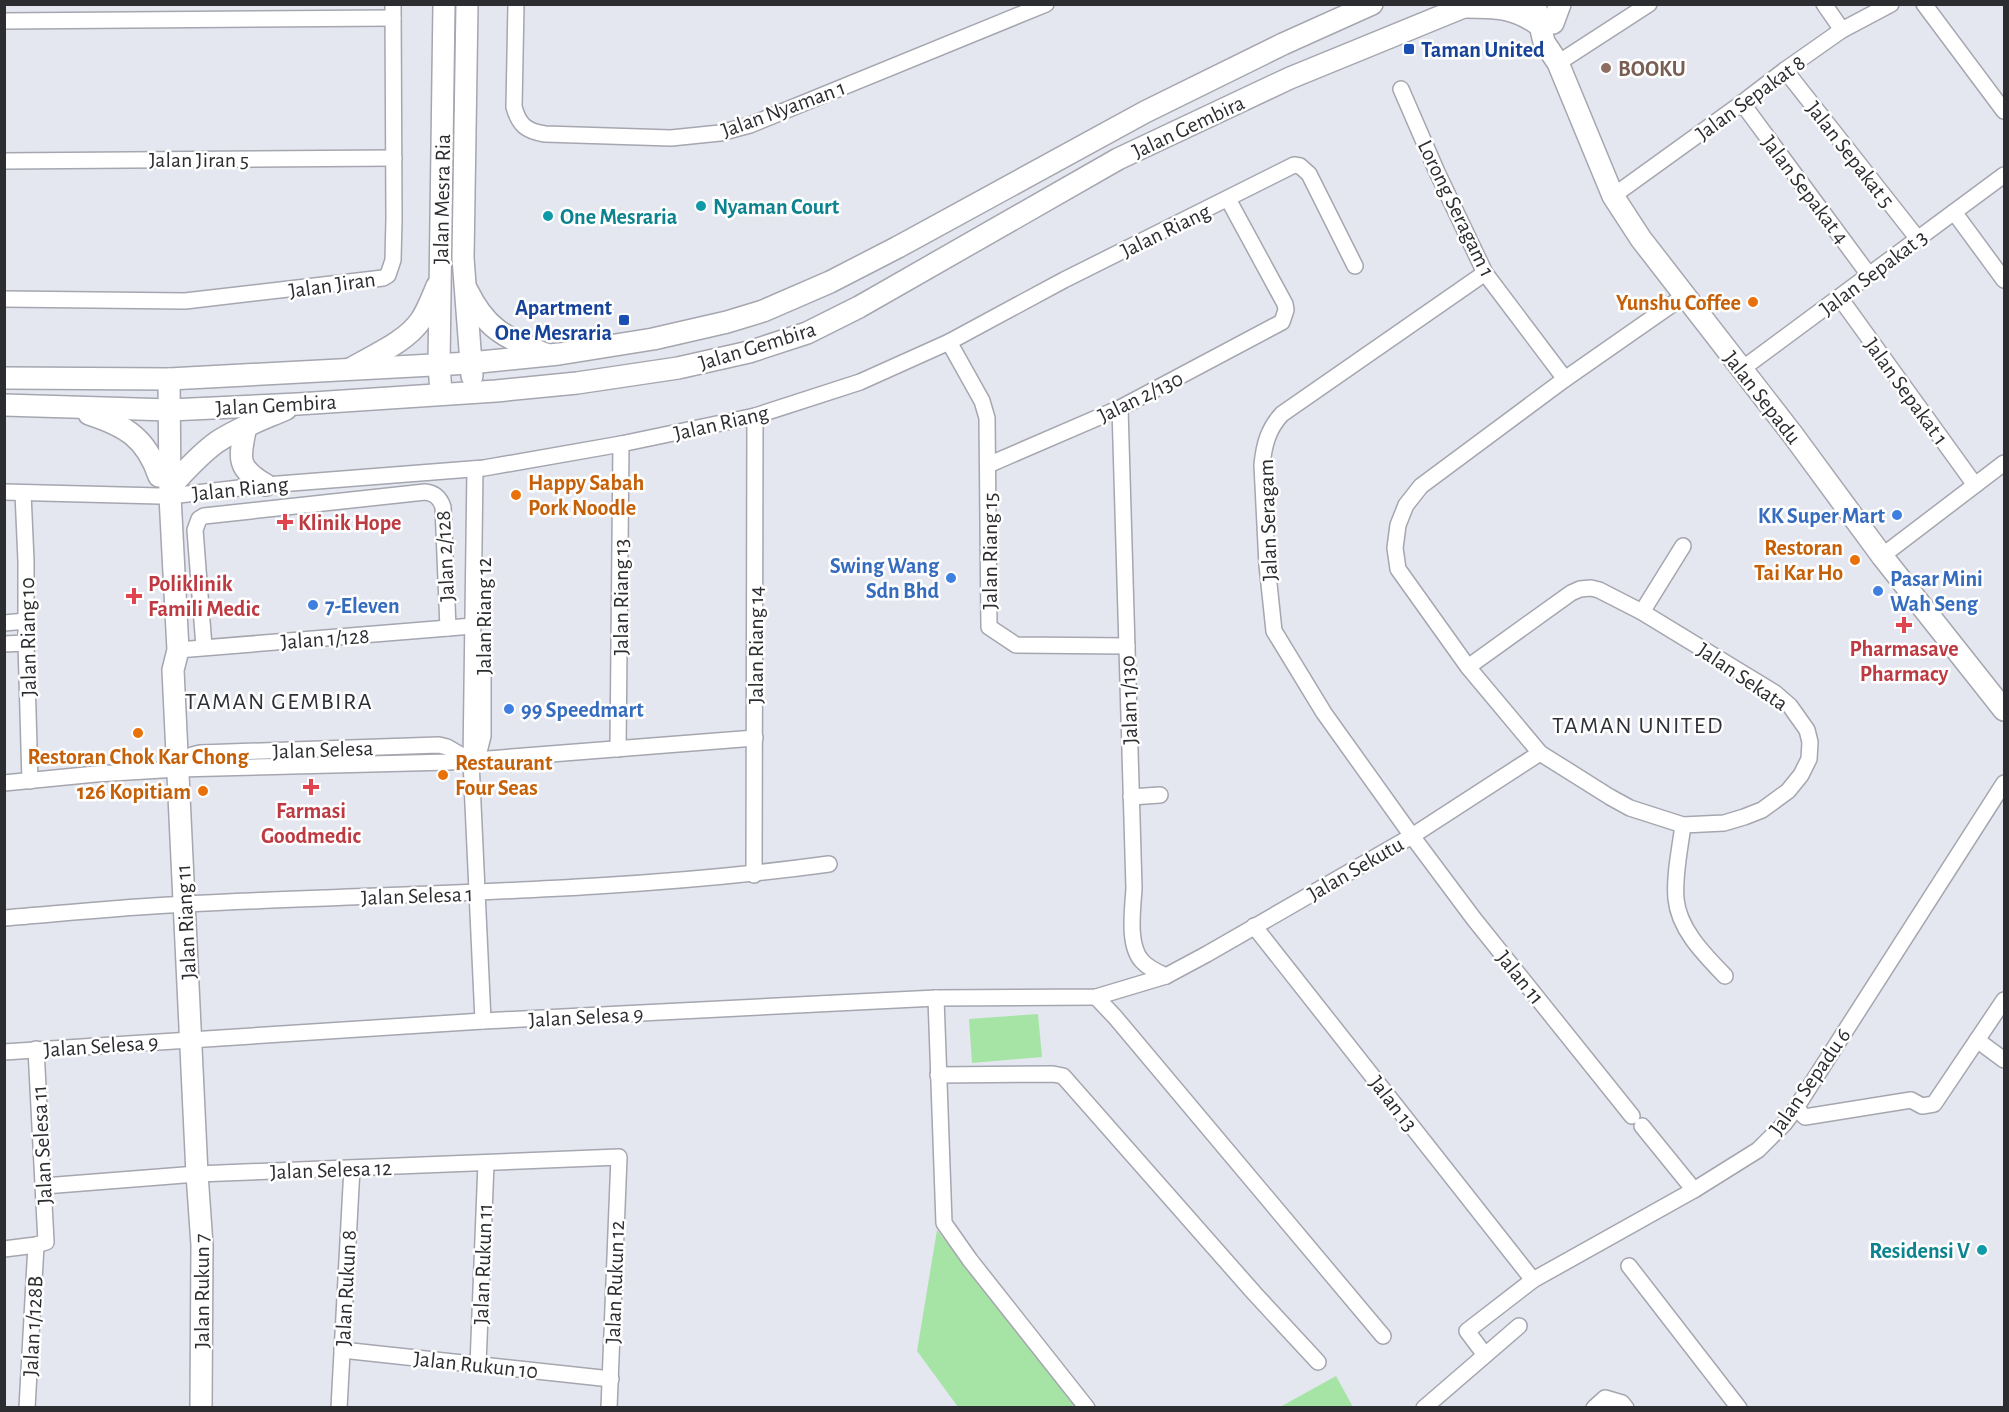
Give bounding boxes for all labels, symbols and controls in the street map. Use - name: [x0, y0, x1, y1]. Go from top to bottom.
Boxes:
- place label: Taman United: [1421, 39, 1545, 61]
- marker: Taman United: [1402, 42, 1416, 56]
- street label: Jalan Sepakat 8: [1692, 51, 1809, 145]
- place label: BOOKU: [1618, 58, 1686, 80]
- marker: BOOKU: [1599, 61, 1613, 75]
- street label: Jalan Nyaman 1: [718, 76, 848, 142]
- street label: Jalan Gembira: [1129, 91, 1248, 162]
- street label: Jalan Sepakat 5: [1802, 97, 1898, 212]
- street label: Jalan Sepakat 4: [1757, 131, 1853, 248]
- street label: Jalan Mesra Ria: [430, 134, 454, 264]
- street label: Lorong Seragam 1: [1414, 137, 1499, 280]
- street label: Jalan Jiran 5: [149, 149, 249, 171]
- place label: Nyaman Court: [713, 196, 840, 219]
- marker: Nyaman Court: [694, 199, 708, 213]
- street label: Jalan Riang: [1117, 200, 1214, 262]
- place label: One Mesraria: [560, 206, 678, 228]
- marker: One Mesraria: [541, 209, 555, 223]
- street label: Jalan Sepakat 3: [1816, 226, 1931, 320]
- street label: Jalan Jiran: [287, 268, 377, 302]
- place label: Yunshu Coffee: [1616, 292, 1741, 314]
- marker: Yunshu Coffee: [1746, 295, 1760, 309]
- place label: Apartment One Mesraria: [495, 297, 613, 344]
- marker: Apartment One Mesraria: [617, 313, 631, 327]
- street label: Jalan Gembira: [696, 318, 818, 374]
- street label: Jalan Sepakat 1: [1860, 334, 1952, 449]
- street label: Jalan Sepadu: [1719, 347, 1805, 448]
- street label: Jalan 2/130: [1095, 367, 1186, 427]
- street label: Jalan Gembira: [215, 391, 337, 419]
- street label: Jalan Riang: [672, 401, 771, 445]
- street label: Jalan Seragam: [1255, 459, 1281, 581]
- place label: Happy Sabah Pork Noodle: [528, 472, 644, 519]
- street label: Jalan Riang: [191, 473, 289, 505]
- marker: Happy Sabah Pork Noodle: [509, 488, 523, 502]
- street label: Jalan Riang 15: [979, 493, 1001, 609]
- place label: KK Super Mart: [1758, 505, 1886, 527]
- marker: KK Super Mart: [1890, 508, 1904, 522]
- street label: Jalan 2/128: [432, 510, 458, 602]
- place label: Klinik Hope: [298, 512, 402, 534]
- marker: Klinik Hope: [276, 513, 294, 531]
- place label: Restoran Tai Kar Ho: [1754, 537, 1843, 584]
- street label: Jalan Riang 13: [610, 539, 632, 655]
- marker: Restoran Tai Kar Ho: [1848, 553, 1862, 567]
- place label: Swing Wang Sdn Bhd: [830, 555, 940, 602]
- street label: Jalan Riang 12: [473, 557, 495, 675]
- place label: Pasar Mini Wah Seng: [1890, 568, 1983, 615]
- marker: Swing Wang Sdn Bhd: [944, 571, 958, 585]
- place label: Poliklinik Famili Medic: [148, 573, 260, 620]
- street label: Jalan Riang 10: [16, 577, 40, 697]
- marker: Pasar Mini Wah Seng: [1871, 584, 1885, 598]
- street label: Jalan Riang 14: [745, 586, 767, 704]
- marker: Poliklinik Famili Medic: [125, 587, 143, 605]
- place label: 7-Eleven: [325, 595, 400, 617]
- marker: 7-Eleven: [306, 598, 320, 612]
- marker: Pharmasave Pharmacy: [1897, 618, 1911, 632]
- street label: Jalan 1/128: [280, 625, 370, 653]
- place label: Pharmasave Pharmacy: [1849, 638, 1959, 686]
- street label: Jalan Sekata: [1693, 639, 1792, 715]
- street label: Jalan 1/130: [1116, 655, 1142, 745]
- district label: TAMAN GEMBIRA: [185, 690, 373, 714]
- place label: 99 Speedmart: [521, 699, 644, 721]
- marker: 99 Speedmart: [502, 702, 516, 716]
- district label: TAMAN UNITED: [1552, 714, 1724, 738]
- marker: Restoran Chok Kar Chong: [131, 726, 145, 740]
- street label: Jalan Selesa: [272, 737, 374, 763]
- place label: Restoran Chok Kar Chong: [28, 746, 249, 768]
- place label: Restaurant Four Seas: [455, 752, 553, 799]
- marker: Restaurant Four Seas: [436, 768, 450, 782]
- marker: Farmasi Goodmedic: [304, 780, 318, 794]
- place label: 126 Kopitiam: [77, 781, 191, 803]
- marker: 126 Kopitiam: [196, 784, 210, 798]
- place label: Farmasi Goodmedic: [261, 800, 362, 847]
- street label: Jalan Sekutu: [1304, 833, 1407, 905]
- street label: Jalan Riang 11: [172, 864, 200, 980]
- street label: Jalan Selesa 1: [361, 883, 473, 909]
- street label: Jalan 11: [1492, 947, 1548, 1009]
- street label: Jalan Selesa 9: [528, 1003, 644, 1031]
- street label: Jalan Sepadu 6: [1765, 1024, 1855, 1139]
- street label: Jalan Selesa 9: [43, 1031, 159, 1061]
- street label: Jalan 13: [1365, 1072, 1421, 1135]
- street label: Jalan Selesa 11: [28, 1085, 56, 1205]
- street label: Jalan Selesa 12: [270, 1157, 392, 1183]
- street label: Jalan Rukun 11: [470, 1203, 496, 1325]
- street label: Jalan Rukun 12: [602, 1220, 628, 1344]
- street label: Jalan Rukun 8: [332, 1229, 360, 1347]
- street label: Jalan Rukun 7: [191, 1233, 213, 1349]
- place label: Residensi V: [1869, 1240, 1970, 1262]
- marker: Residensi V: [1975, 1243, 1989, 1257]
- street label: Jalan 1/128B: [19, 1275, 47, 1377]
- street label: Jalan Rukun 10: [413, 1348, 539, 1382]

